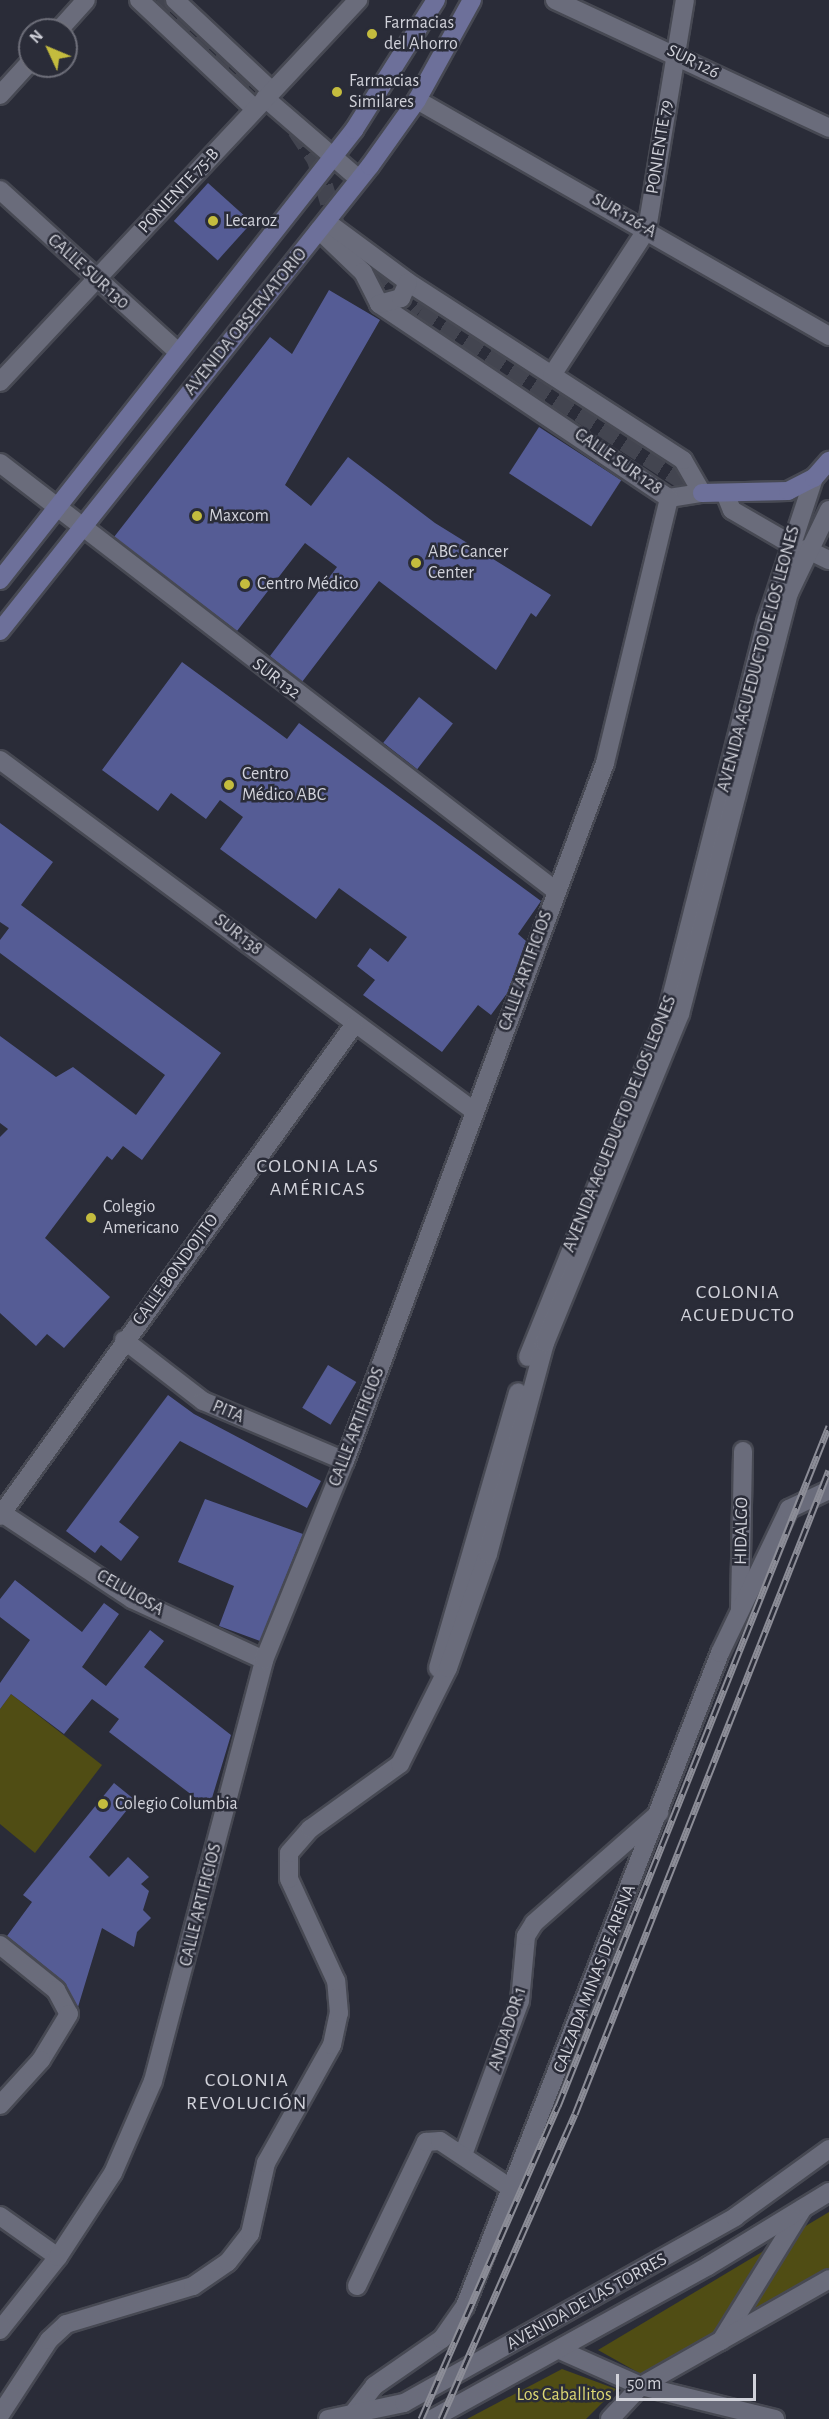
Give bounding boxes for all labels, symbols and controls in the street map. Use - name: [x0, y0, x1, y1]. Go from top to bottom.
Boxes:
- place label: Farmacias del Ahorro: [384, 13, 458, 56]
- north arrow: [18, 18, 78, 78]
- text: N: [27, 27, 46, 46]
- marker: Farmacias del Ahorro: [365, 27, 379, 41]
- street label: SUR 126: [663, 40, 723, 84]
- place label: Farmacias Similares: [349, 71, 419, 113]
- marker: Farmacias Similares: [330, 85, 344, 99]
- street label: PONIENTE 79: [642, 98, 678, 196]
- street label: PONIENTE 75-B: [134, 144, 224, 238]
- street label: SUR 126-A: [588, 189, 660, 243]
- place label: Lecaroz: [225, 210, 277, 232]
- marker: Lecaroz: [206, 214, 220, 228]
- street label: CALLE SUR 130: [43, 230, 133, 314]
- street label: AVENIDA OBSERVATORIO: [180, 244, 312, 400]
- street label: CALLE SUR 128: [570, 424, 666, 500]
- place label: Maxcom: [209, 505, 269, 527]
- marker: Maxcom: [190, 509, 204, 523]
- street label: AVENIDA ACUEDUCTO DE LOS LEONES: [713, 524, 805, 794]
- place label: ABC Cancer Center: [428, 542, 508, 584]
- marker: ABC Cancer Center: [409, 556, 423, 570]
- place label: Centro Médico: [257, 573, 359, 595]
- marker: Centro Médico: [238, 577, 252, 591]
- street label: SUR 132: [248, 654, 304, 704]
- place label: Centro Médico ABC: [242, 764, 326, 806]
- marker: Centro Médico ABC: [220, 776, 238, 794]
- street label: CALLE ARTIFICIOS: [494, 908, 558, 1034]
- street label: SUR 138: [210, 910, 266, 960]
- street label: AVENIDA ACUEDUCTO DE LOS LEONES: [559, 993, 681, 1255]
- district label: COLONIA LAS AMÉRICAS: [256, 1155, 380, 1202]
- place label: Colegio Americano: [103, 1197, 179, 1240]
- street label: CALLE BONDOJITO: [128, 1210, 224, 1330]
- marker: Colegio Americano: [84, 1211, 98, 1225]
- district label: COLONIA ACUEDUCTO: [681, 1281, 795, 1328]
- street label: CALLE ARTIFICIOS: [324, 1364, 390, 1490]
- street label: PITA: [209, 1396, 247, 1428]
- street label: HIDALGO: [731, 1497, 753, 1565]
- street label: CELULOSA: [93, 1565, 167, 1621]
- place label: Colegio Columbia: [115, 1793, 238, 1815]
- marker: Colegio Columbia: [96, 1797, 110, 1811]
- street label: CALLE ARTIFICIOS: [175, 1841, 227, 1969]
- street label: CALZADA MINAS DE ARENA: [549, 1882, 641, 2076]
- street label: ANDADOR 1: [484, 1984, 532, 2074]
- district label: COLONIA REVOLUCIÓN: [186, 2068, 308, 2115]
- street label: AVENIDA DE LAS TORRES: [503, 2249, 671, 2355]
- scale bar: [619, 2362, 758, 2400]
- text: 50 m: [627, 2375, 661, 2393]
- park label: Los Caballitos: [516, 2384, 612, 2406]

